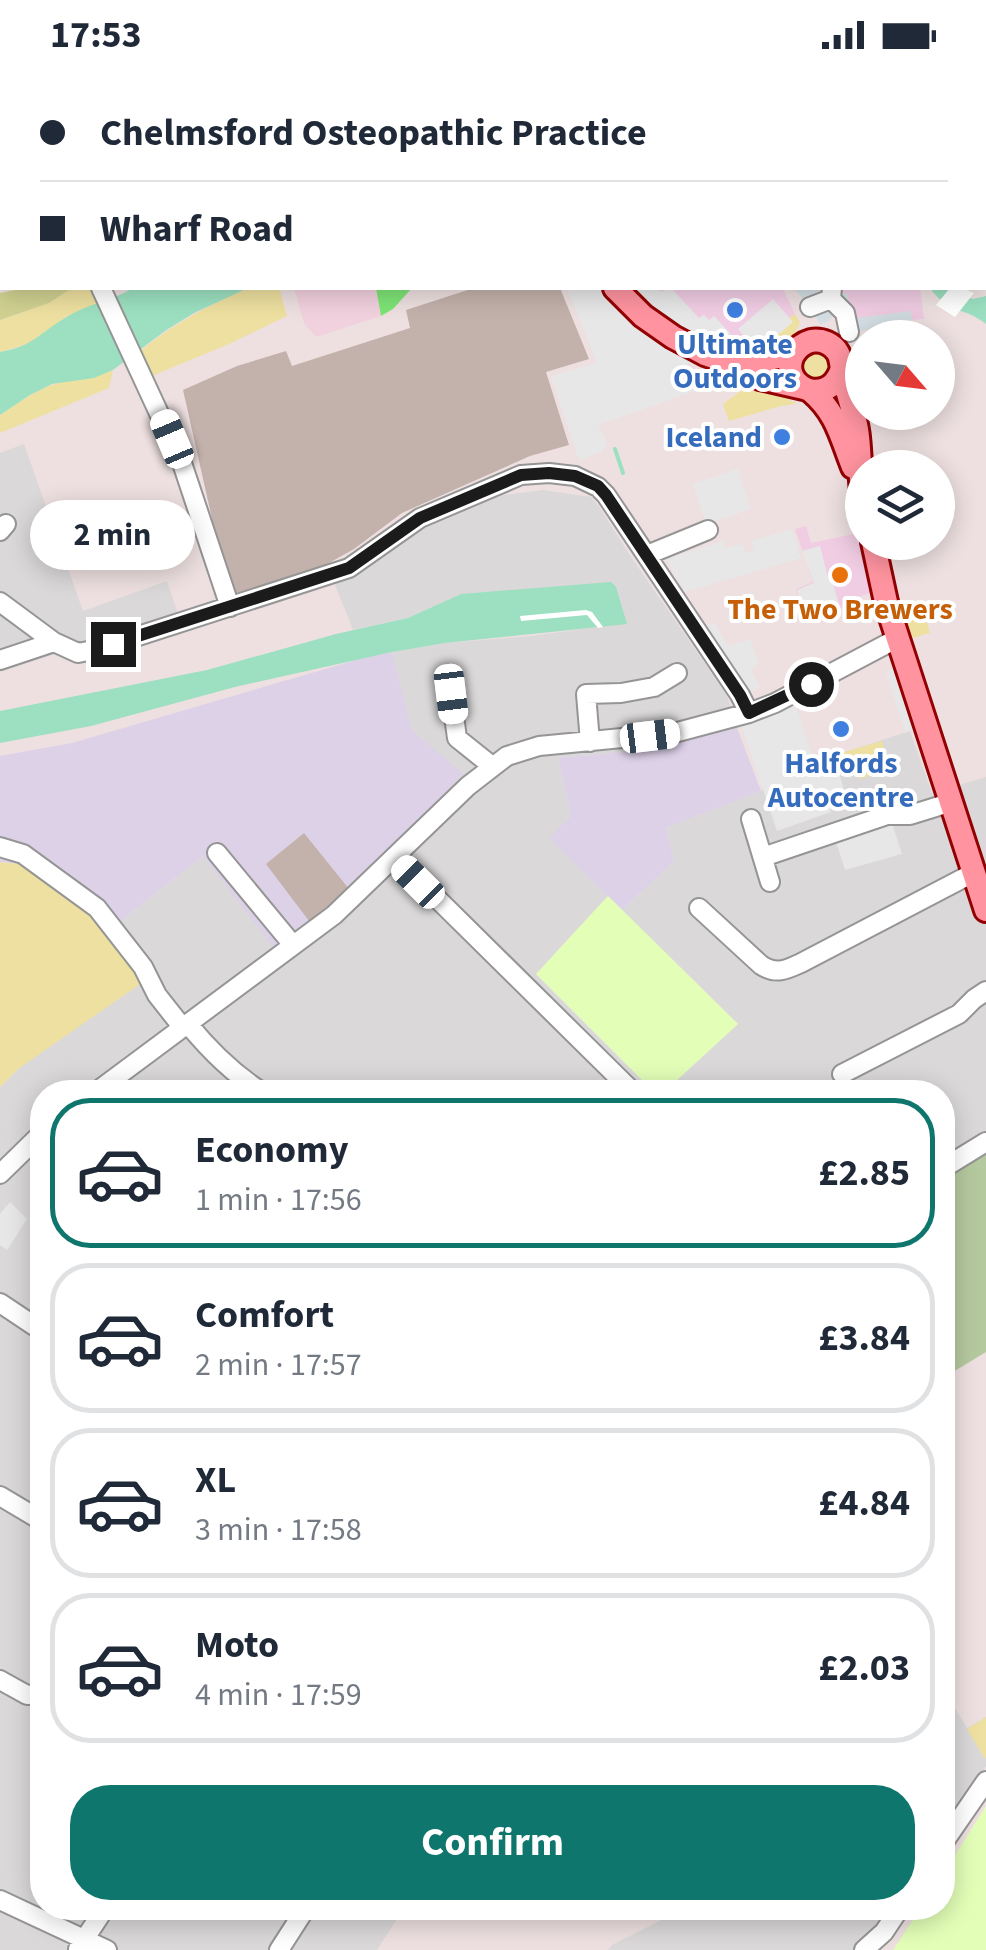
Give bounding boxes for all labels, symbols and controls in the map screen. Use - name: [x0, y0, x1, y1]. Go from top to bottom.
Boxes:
- text: 17:53: [50, 8, 142, 62]
- text: Chelmsford Osteopathic Practice: [100, 106, 647, 160]
- text: Wharf Road: [100, 202, 294, 256]
- marker: Ultimate Outdoors: [724, 299, 746, 321]
- north arrow: [845, 320, 955, 430]
- map controls: [845, 320, 955, 560]
- place label: Ultimate Outdoors: [673, 323, 797, 400]
- car: [146, 406, 198, 472]
- place label: Iceland: [665, 416, 762, 459]
- marker: Iceland: [771, 426, 793, 448]
- button: layers: [845, 450, 955, 560]
- callout: 2 min: [31, 499, 196, 569]
- text: 2 min: [74, 512, 151, 558]
- marker: The Two Brewers: [829, 564, 851, 586]
- place label: The Two Brewers: [727, 588, 953, 631]
- route end: [91, 622, 136, 667]
- car: [432, 662, 470, 726]
- route start: [789, 662, 834, 707]
- car: [618, 717, 682, 755]
- marker: Halfords Autocentre: [830, 718, 852, 740]
- place label: Halfords Autocentre: [767, 742, 914, 819]
- car: [386, 850, 450, 914]
- text: Economy: [195, 1123, 348, 1177]
- icon: car: [75, 1128, 165, 1218]
- text: £2.85: [818, 1146, 910, 1200]
- text: 1 min · 17:56: [195, 1177, 362, 1223]
- text: Comfort: [195, 1288, 334, 1342]
- icon: car: [75, 1293, 165, 1383]
- text: £3.84: [818, 1311, 910, 1365]
- text: 2 min · 17:57: [195, 1342, 362, 1388]
- text: XL: [195, 1453, 236, 1507]
- icon: car: [75, 1458, 165, 1548]
- text: £4.84: [818, 1476, 910, 1530]
- text: 3 min · 17:58: [195, 1507, 362, 1553]
- text: Moto: [195, 1618, 279, 1672]
- icon: car: [75, 1623, 165, 1713]
- text: £2.03: [818, 1641, 910, 1695]
- text: 4 min · 17:59: [195, 1672, 362, 1718]
- button: Confirm: [70, 1785, 915, 1900]

